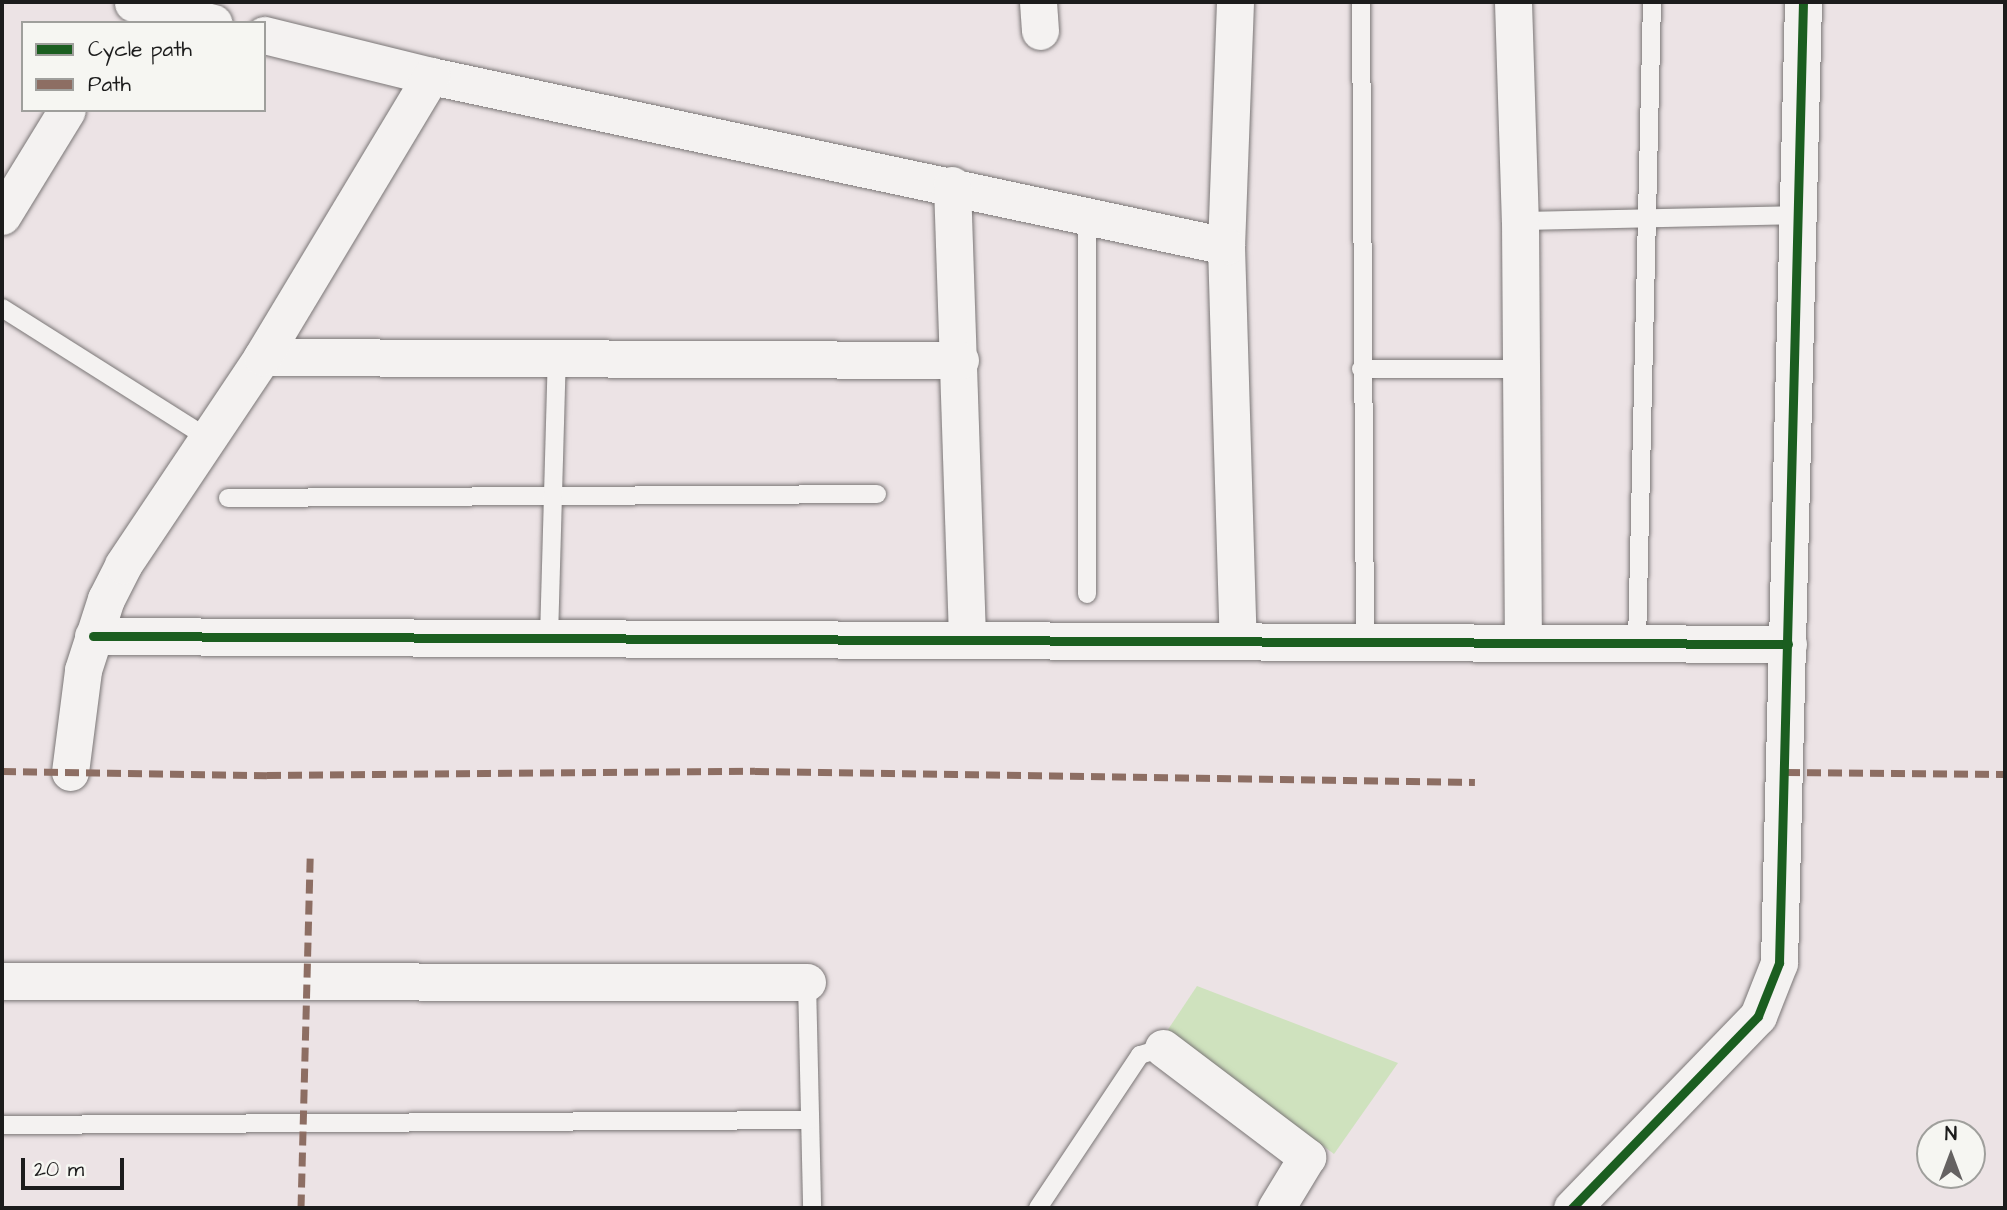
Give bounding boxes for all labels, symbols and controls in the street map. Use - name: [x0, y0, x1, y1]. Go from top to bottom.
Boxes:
- legend: [21, 21, 266, 112]
- text: Cycle path: [88, 35, 192, 64]
- text: Path: [88, 70, 131, 99]
- north arrow: [1916, 1119, 1986, 1189]
- text: N: [1945, 1121, 1957, 1148]
- scale bar: [24, 1144, 128, 1188]
- text: 20 m: [34, 1155, 84, 1184]

